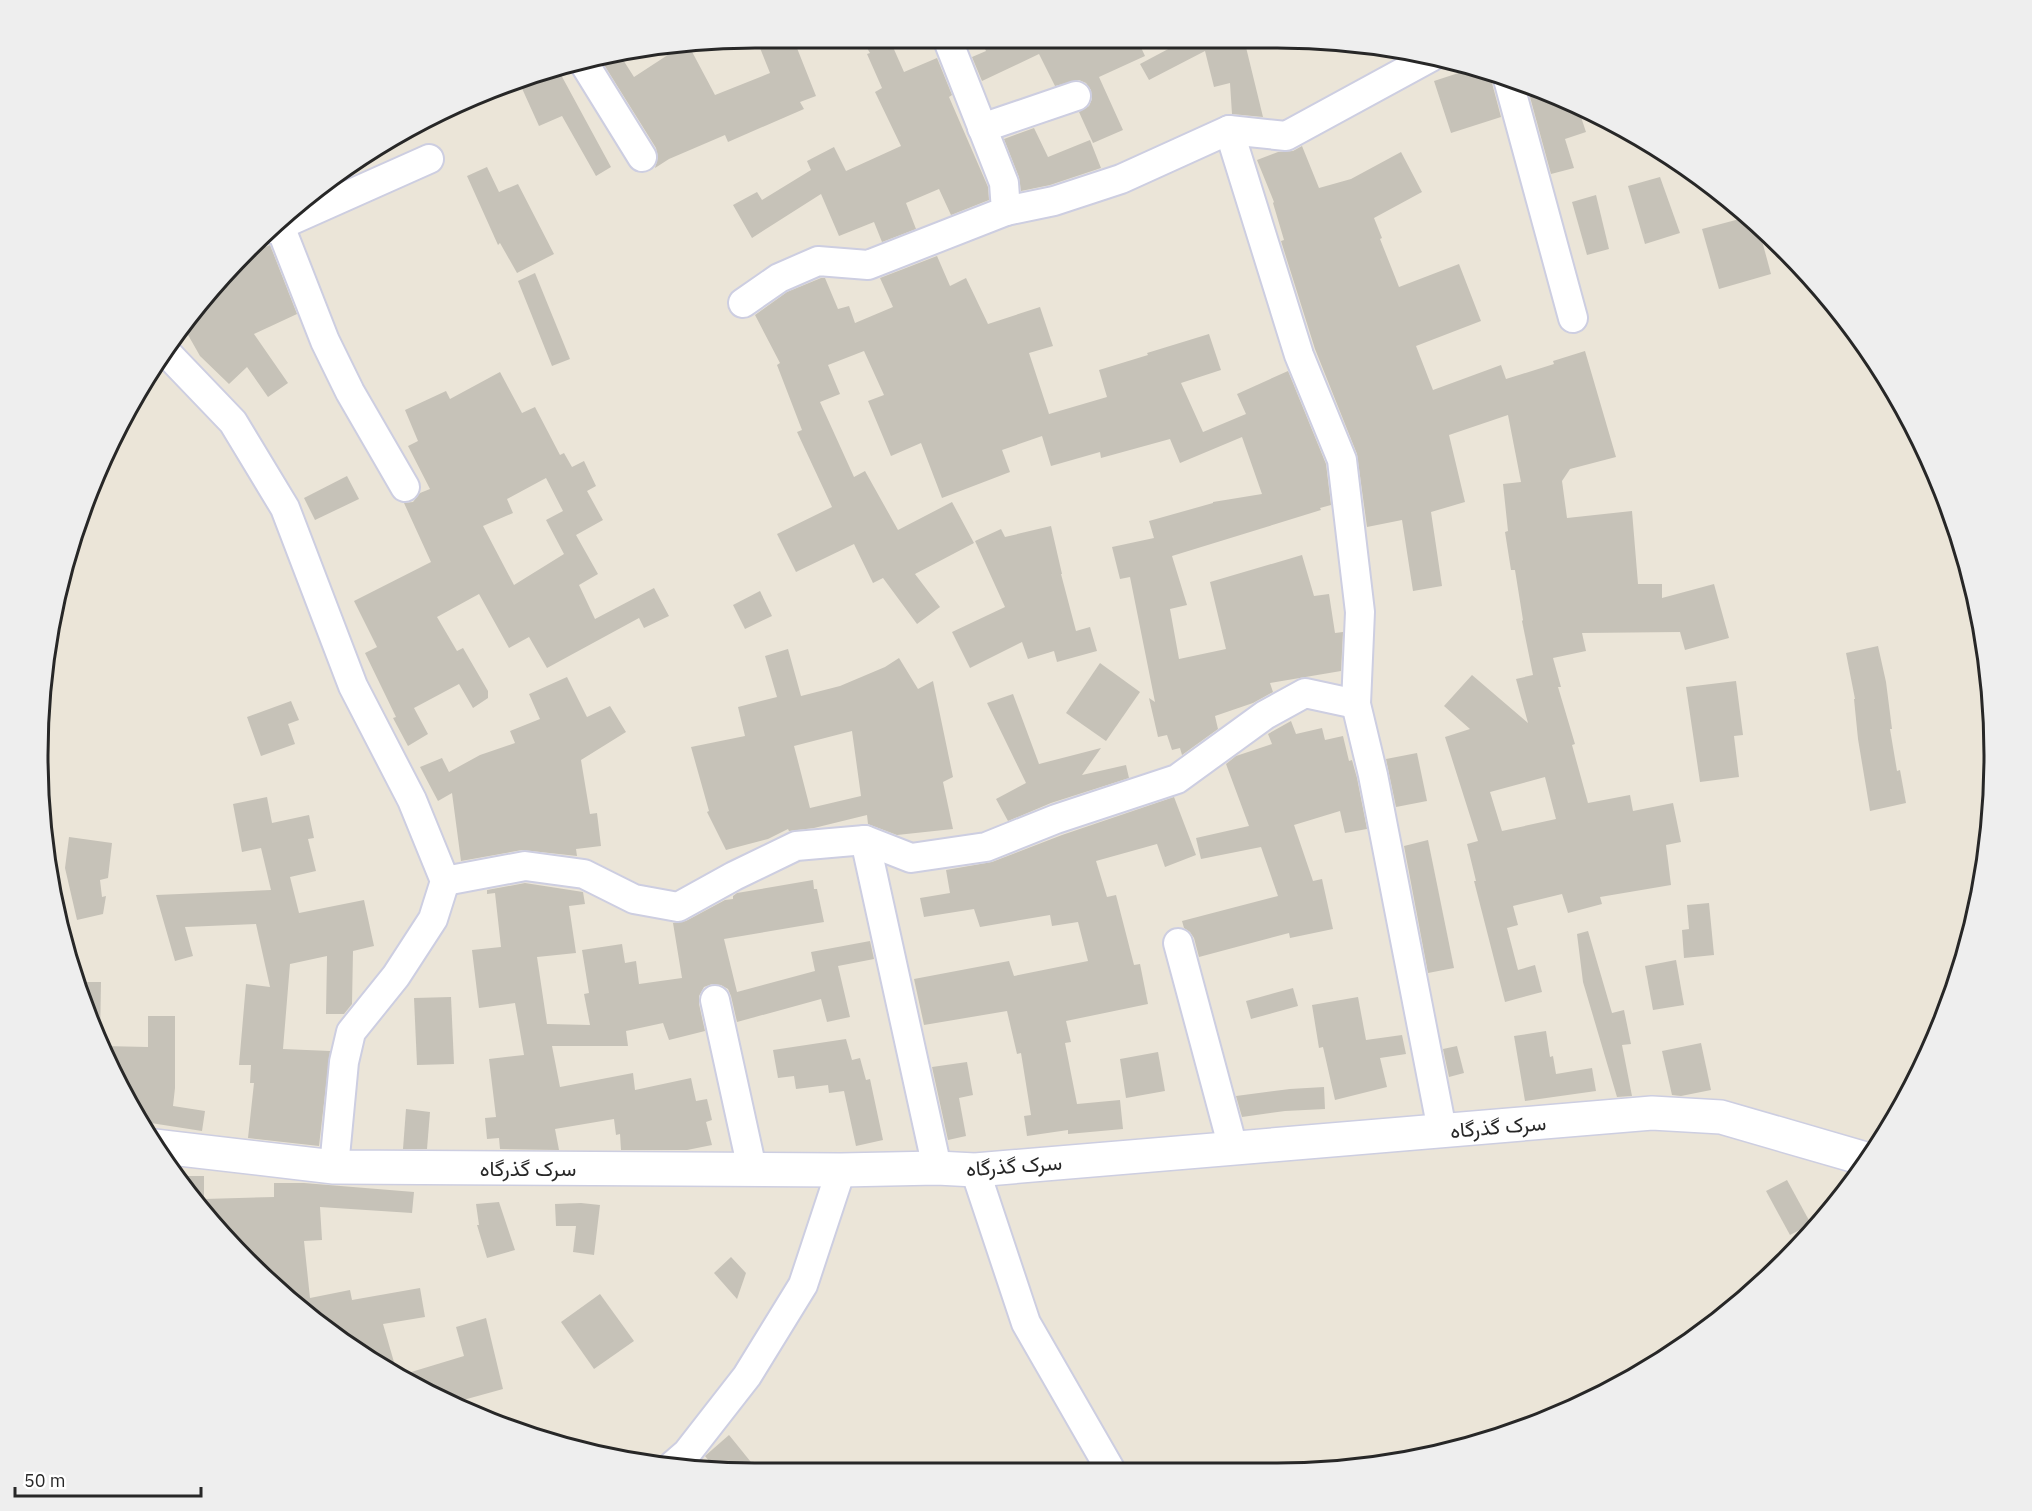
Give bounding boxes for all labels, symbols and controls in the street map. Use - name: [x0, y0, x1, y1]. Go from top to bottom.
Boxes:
- street label: سرک گذرگاه: [1449, 1108, 1547, 1144]
- street label: سرک گذرگاه: [965, 1148, 1063, 1182]
- street label: سرک گذرگاه: [480, 1154, 576, 1182]
- scale bar: [15, 1460, 201, 1498]
- text: 50 m: [24, 1469, 66, 1492]

